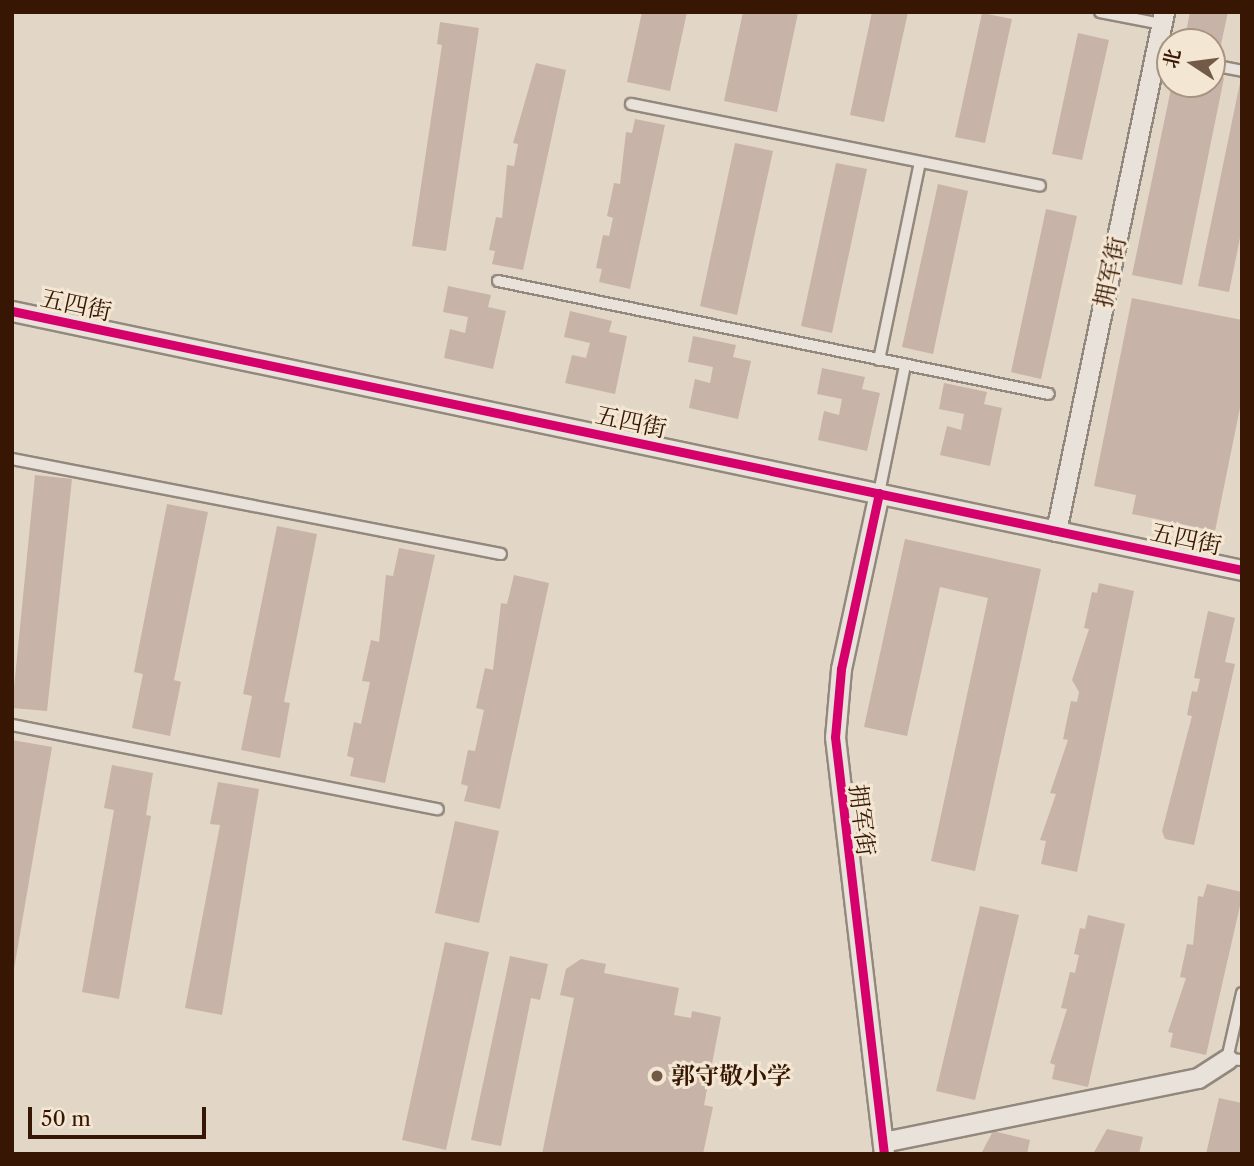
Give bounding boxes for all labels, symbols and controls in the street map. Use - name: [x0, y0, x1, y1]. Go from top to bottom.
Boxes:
- north arrow: [1156, 28, 1226, 98]
- text: 北: [1159, 47, 1185, 70]
- street label: 拥军街: [1088, 234, 1132, 310]
- street label: 五四街: [38, 283, 114, 327]
- street label: 五四街: [593, 400, 669, 444]
- street label: 五四街: [1148, 517, 1224, 561]
- street label: 拥军街: [843, 783, 881, 857]
- place label: 郭守敬小学: [671, 1062, 791, 1090]
- marker: 郭守敬小学: [649, 1068, 665, 1084]
- scale bar: [32, 1092, 210, 1136]
- text: 50 m: [41, 1106, 91, 1131]

